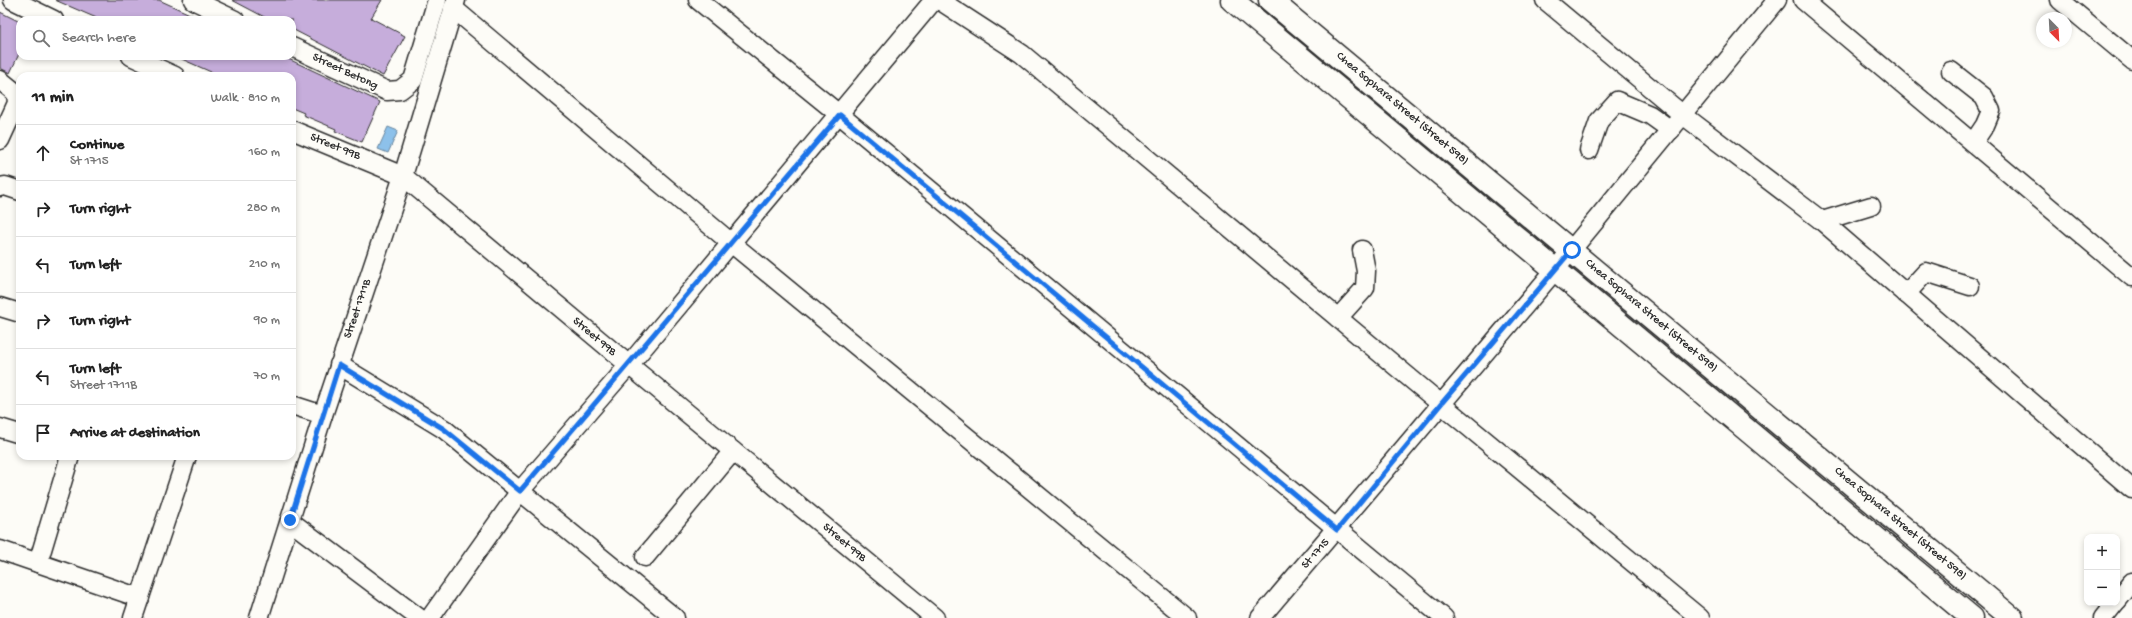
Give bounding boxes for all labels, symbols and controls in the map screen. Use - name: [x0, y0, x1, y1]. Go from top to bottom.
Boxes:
- north arrow: [2036, 12, 2072, 48]
- search box: [16, 16, 296, 60]
- icon: search: [30, 27, 52, 49]
- text: Search here: [62, 29, 136, 47]
- street label: Chea Sophara Street (Street 598): [1333, 49, 1471, 169]
- street label: Street Betong: [310, 51, 380, 93]
- text: 11 min: [32, 88, 74, 108]
- text: Walk · 810 m: [211, 91, 280, 106]
- street label: Street 99B: [308, 131, 363, 164]
- text: Continue: [70, 136, 124, 154]
- icon: ahead: [32, 142, 54, 164]
- text: 160 m: [248, 145, 280, 160]
- text: St 1715: [70, 154, 109, 169]
- icon: right: [32, 198, 54, 220]
- text: Turn right: [70, 200, 130, 218]
- text: 280 m: [247, 201, 280, 216]
- route start: [1563, 241, 1581, 259]
- icon: left: [32, 254, 54, 276]
- text: Turn left: [70, 256, 121, 274]
- street label: Chea Sophara Street (Street 598): [1582, 256, 1720, 376]
- text: 210 m: [249, 257, 280, 272]
- street label: Street 1711B: [341, 277, 375, 340]
- icon: right: [32, 310, 54, 332]
- text: Turn right: [70, 312, 130, 330]
- text: 90 m: [254, 313, 280, 328]
- street label: Street 99B: [569, 315, 619, 360]
- text: Turn left: [70, 360, 121, 378]
- icon: left: [32, 366, 54, 388]
- text: 70 m: [254, 369, 280, 384]
- text: Street 1711B: [70, 378, 137, 393]
- icon: arrive: [32, 422, 54, 444]
- text: Arrive at destination: [70, 424, 200, 442]
- street label: Chea Sophara Street (Street 598): [1831, 464, 1969, 584]
- route end: [281, 511, 299, 529]
- street label: Street 99B: [819, 521, 869, 566]
- map controls: [2084, 534, 2120, 606]
- button: +: [2084, 534, 2120, 570]
- street label: St 1715: [1299, 536, 1333, 572]
- button: −: [2084, 570, 2120, 606]

